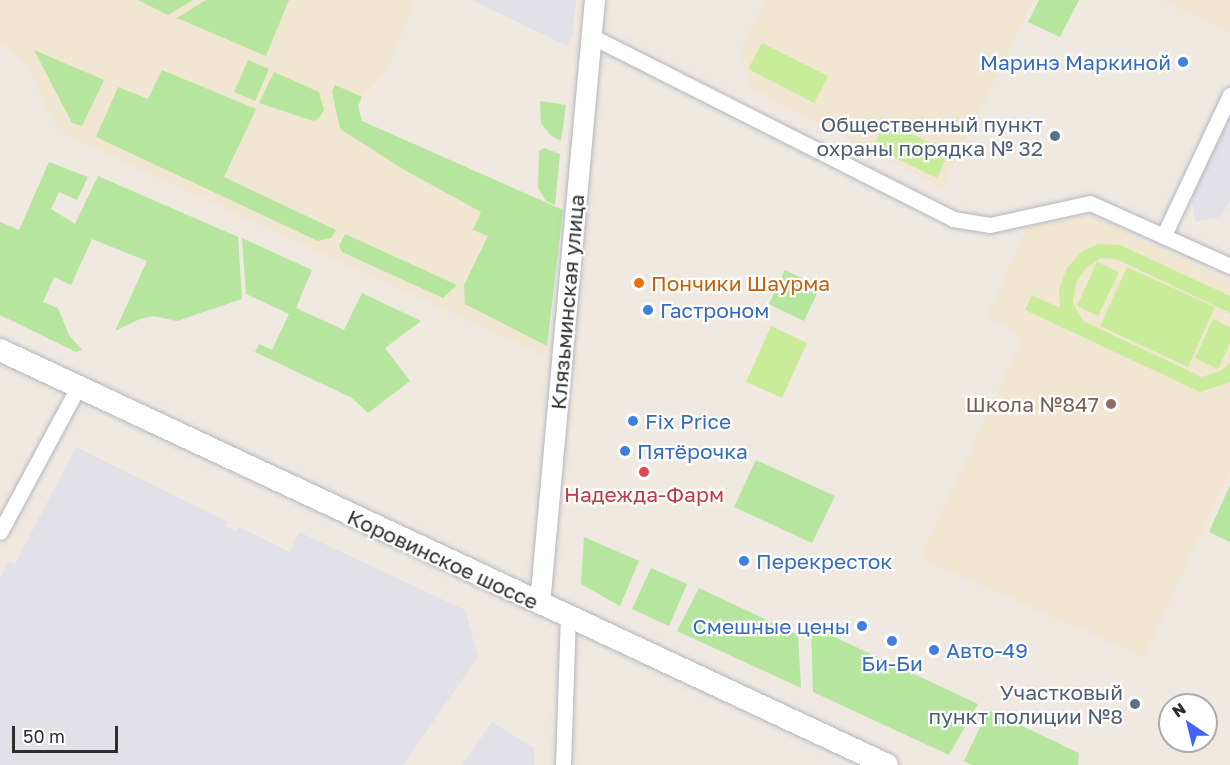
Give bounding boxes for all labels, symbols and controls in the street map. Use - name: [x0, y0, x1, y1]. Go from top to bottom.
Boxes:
- place label: Маринэ Маркиной: [980, 49, 1171, 75]
- marker: Маринэ Маркиной: [1176, 55, 1190, 69]
- place label: Общественный пункт охраны порядка № 32: [817, 111, 1043, 161]
- marker: Общественный пункт охраны порядка № 32: [1048, 129, 1062, 143]
- street label: Клязьминская улица: [545, 193, 589, 411]
- place label: Пончики Шаурма: [651, 270, 830, 296]
- marker: Пончики Шаурма: [632, 276, 646, 290]
- place label: Гастроном: [660, 297, 769, 323]
- marker: Гастроном: [641, 303, 655, 317]
- place label: Школа №847: [965, 391, 1099, 417]
- marker: Школа №847: [1104, 397, 1118, 411]
- place label: Fix Price: [645, 408, 731, 434]
- marker: Fix Price: [626, 414, 640, 428]
- place label: Пятёрочка: [637, 438, 748, 464]
- marker: Пятёрочка: [618, 444, 632, 458]
- marker: Надежда-Фарм: [637, 465, 651, 479]
- place label: Надежда-Фарм: [564, 481, 724, 507]
- street label: Коровинское шоссе: [344, 504, 542, 614]
- place label: Перекресток: [756, 548, 892, 574]
- marker: Перекресток: [737, 554, 751, 568]
- place label: Смешные цены: [693, 613, 850, 639]
- marker: Смешные цены: [855, 619, 869, 633]
- marker: Би-Би: [885, 634, 899, 648]
- place label: Авто-49: [946, 637, 1028, 663]
- marker: Авто-49: [927, 643, 941, 657]
- place label: Би-Би: [861, 650, 923, 676]
- place label: Участковый пункт полиции №8: [928, 679, 1123, 729]
- north arrow: [1158, 693, 1218, 753]
- marker: Участковый пункт полиции №8: [1128, 697, 1142, 711]
- text: N: [1168, 698, 1190, 722]
- scale bar: [15, 714, 122, 752]
- text: 50 m: [23, 725, 65, 747]

